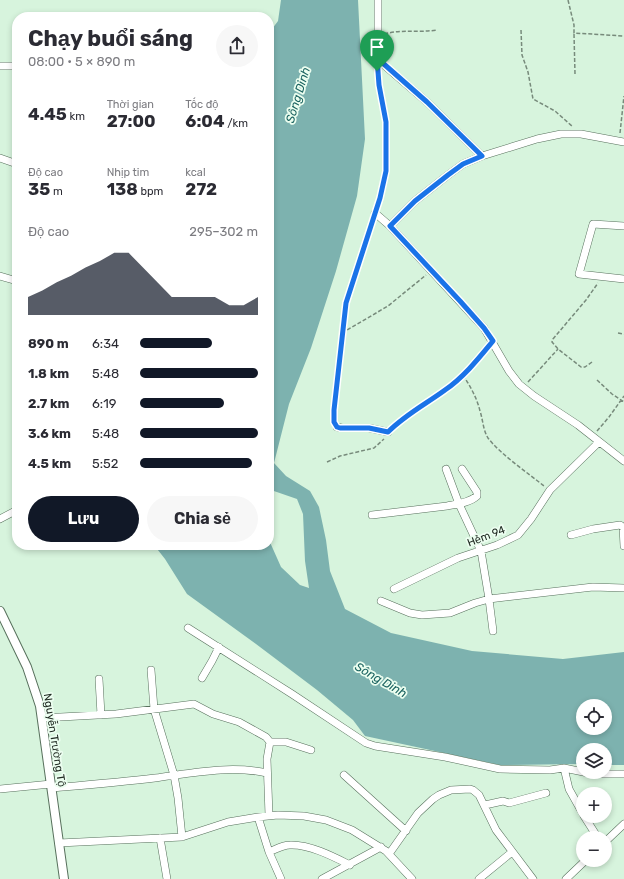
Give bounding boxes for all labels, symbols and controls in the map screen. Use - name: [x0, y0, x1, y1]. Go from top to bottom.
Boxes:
- text: Chạy buổi sáng: [28, 25, 193, 52]
- button: share: [216, 25, 258, 67]
- pin: [360, 30, 394, 71]
- icon: arrive: [366, 36, 388, 58]
- text: 08:00 · 5 × 890 m: [28, 54, 135, 69]
- water label: Sông Dinh: [283, 65, 313, 125]
- text: Thời gian: [107, 98, 154, 111]
- text: Tốc độ: [185, 98, 218, 111]
- text: 4.45: [28, 104, 67, 124]
- text: km: [67, 110, 85, 123]
- text: 27:00: [107, 111, 156, 131]
- text: 6:04: [185, 111, 225, 131]
- text: /km: [225, 117, 248, 130]
- text: Độ cao: [28, 166, 63, 179]
- text: Nhịp tim: [107, 166, 149, 179]
- text: kcal: [185, 166, 206, 179]
- text: 35: [28, 179, 50, 199]
- text: 138: [107, 179, 138, 199]
- text: 272: [185, 179, 217, 199]
- text: m: [50, 185, 63, 198]
- text: bpm: [138, 185, 163, 198]
- text: Độ cao: [28, 224, 69, 239]
- text: 295–302 m: [189, 224, 258, 239]
- text: 890 m: [28, 336, 69, 351]
- text: 6:34: [92, 336, 119, 351]
- text: 1.8 km: [28, 366, 69, 381]
- text: 5:48: [92, 366, 119, 381]
- text: 2.7 km: [28, 396, 69, 411]
- text: 6:19: [92, 396, 116, 411]
- text: 3.6 km: [28, 426, 71, 441]
- text: 5:48: [92, 426, 119, 441]
- text: 4.5 km: [28, 456, 71, 471]
- text: 5:52: [92, 456, 118, 471]
- button: Lưu: [28, 496, 139, 542]
- button: Chia sẻ: [147, 496, 258, 542]
- street label: Hẻm 94: [465, 523, 507, 550]
- water label: Sông Dinh: [353, 660, 409, 700]
- street label: Nguyễn Trường Tộ: [41, 692, 69, 788]
- map controls: [576, 699, 612, 867]
- button: locate: [576, 699, 612, 735]
- button: layers: [576, 743, 612, 779]
- button: +: [576, 787, 612, 823]
- button: −: [576, 831, 612, 867]

